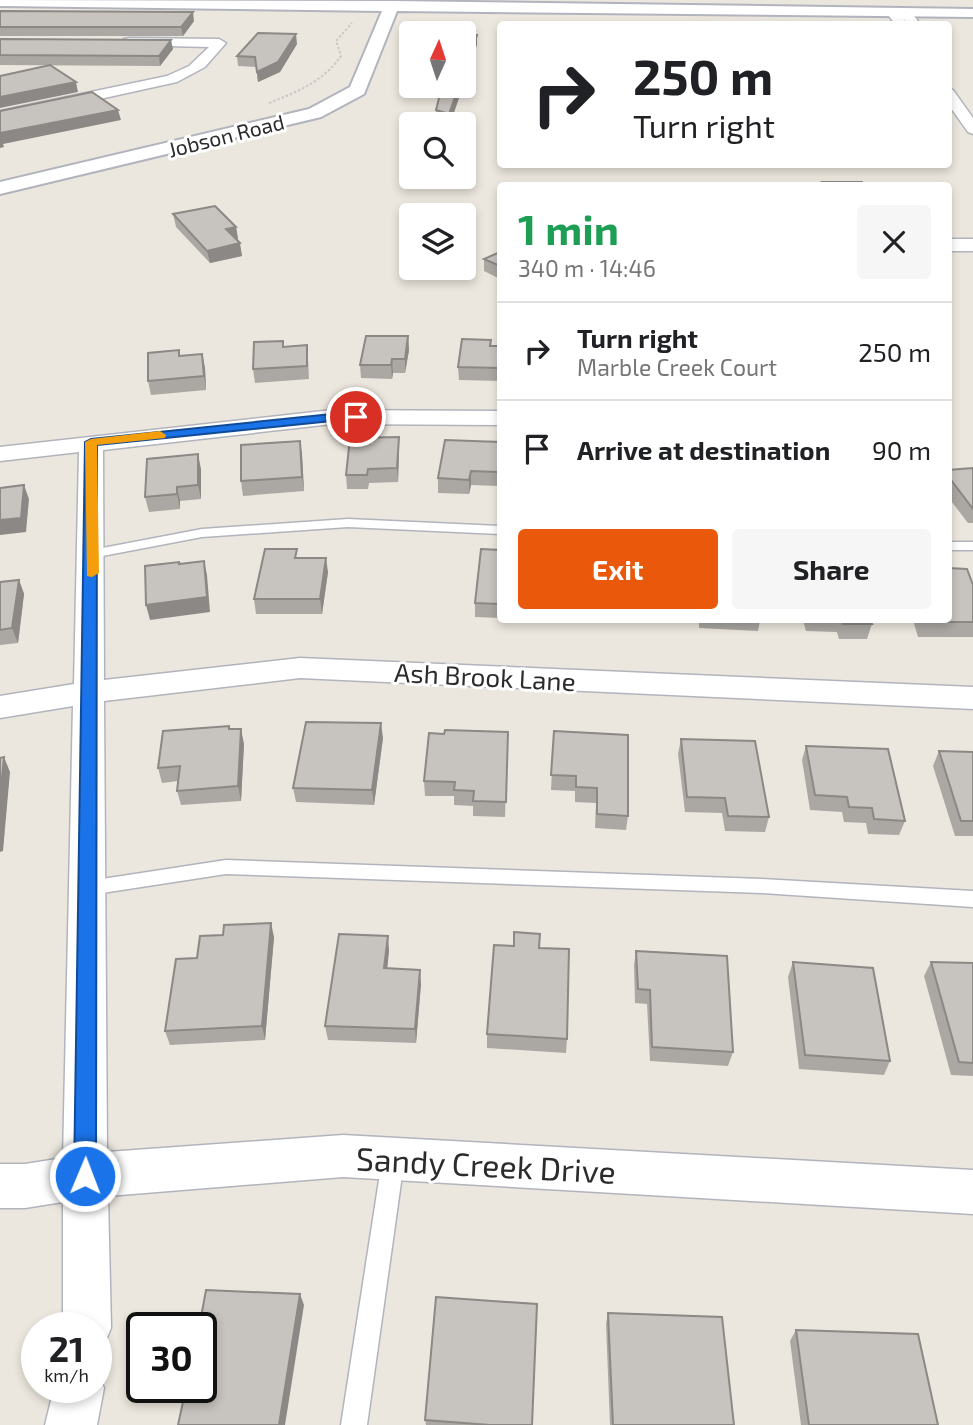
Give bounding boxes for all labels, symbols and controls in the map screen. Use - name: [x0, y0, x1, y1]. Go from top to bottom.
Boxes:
- north arrow: [399, 21, 476, 98]
- map controls: [399, 21, 476, 280]
- text: 250 m: [633, 46, 773, 105]
- icon: right: [518, 49, 609, 140]
- text: Turn right: [633, 106, 775, 144]
- street label: Jobson Road: [165, 108, 287, 162]
- button: search: [399, 112, 476, 189]
- button: layers: [399, 203, 476, 280]
- text: 1 min: [518, 203, 619, 253]
- button: close: [857, 205, 931, 279]
- text: 340 m · 14:46: [518, 254, 656, 282]
- text: Turn right: [577, 322, 698, 353]
- icon: right: [518, 332, 556, 370]
- text: 250 m: [858, 336, 931, 367]
- text: Marble Creek Court: [577, 353, 777, 381]
- pin: [326, 387, 386, 447]
- icon: arrive: [337, 398, 375, 436]
- icon: arrive: [518, 430, 556, 468]
- text: Arrive at destination: [577, 434, 830, 465]
- text: 90 m: [872, 434, 931, 465]
- button: Exit: [518, 529, 718, 609]
- button: Share: [732, 529, 931, 609]
- street label: Ash Brook Lane: [394, 656, 576, 696]
- street label: Sandy Creek Drive: [355, 1138, 617, 1190]
- position arrow: [48, 1139, 122, 1213]
- speed limit sign: 30: [126, 1312, 217, 1403]
- text: 21: [49, 1327, 84, 1369]
- text: km/h: [44, 1364, 89, 1386]

